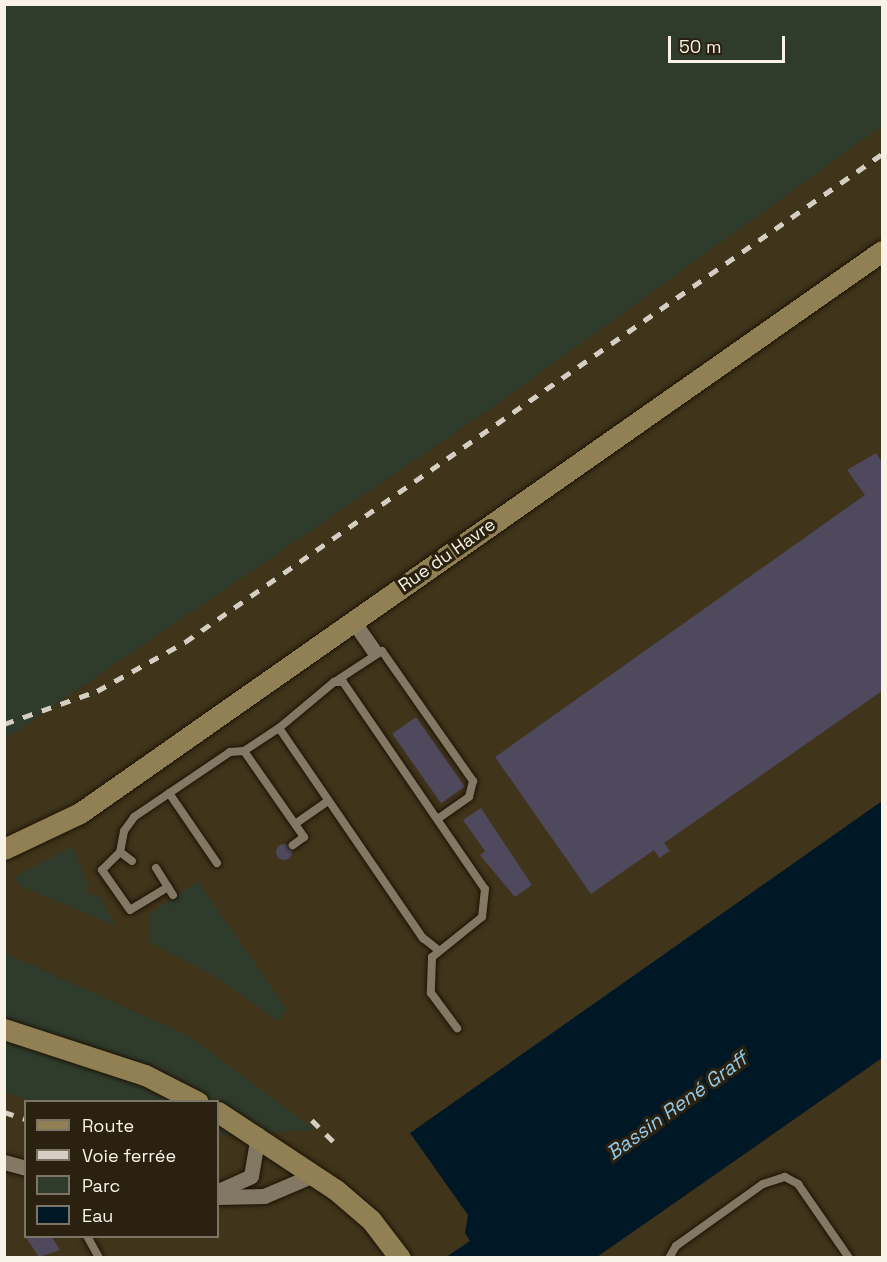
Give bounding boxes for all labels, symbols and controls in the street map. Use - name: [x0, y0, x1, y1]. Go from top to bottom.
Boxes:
- scale bar: [671, 24, 788, 62]
- text: 50 m: [679, 35, 721, 58]
- street label: Rue du Havre: [394, 514, 500, 596]
- water label: Bassin René Graff: [602, 1047, 752, 1165]
- legend: [24, 1100, 219, 1238]
- text: Route: [82, 1114, 134, 1137]
- text: Voie ferrée: [82, 1144, 176, 1167]
- text: Parc: [82, 1174, 120, 1197]
- text: Eau: [82, 1204, 113, 1227]

